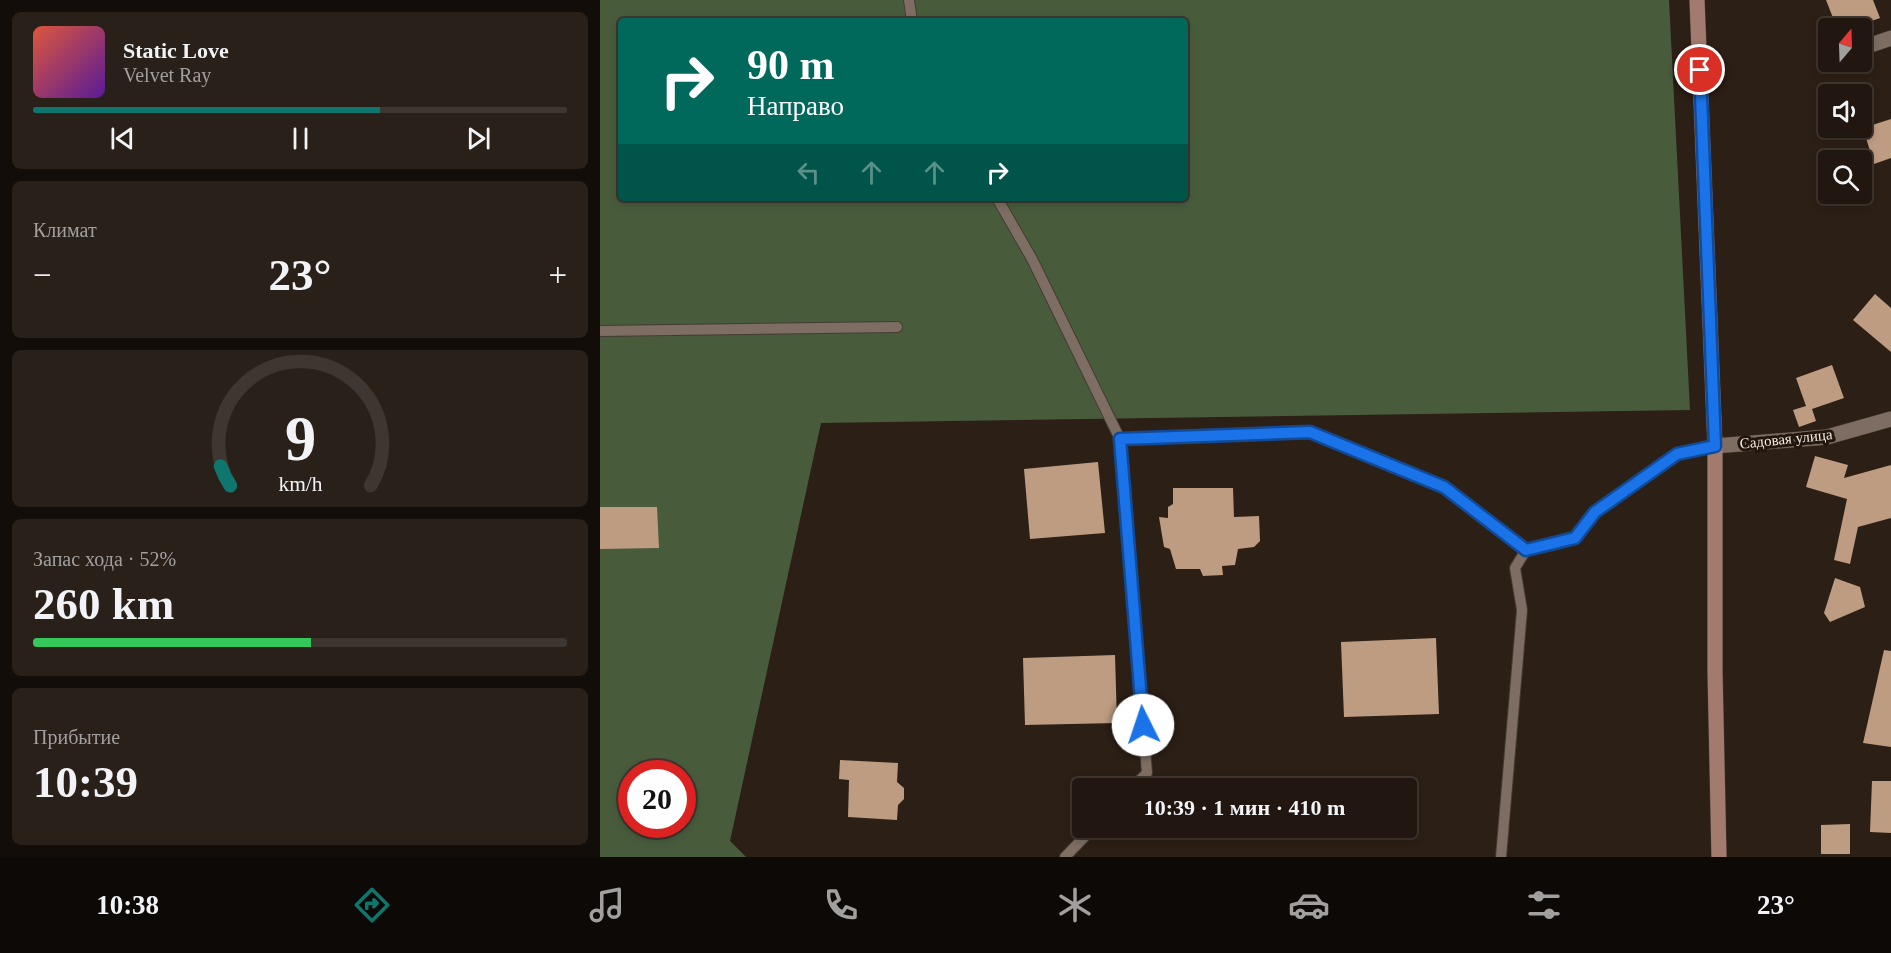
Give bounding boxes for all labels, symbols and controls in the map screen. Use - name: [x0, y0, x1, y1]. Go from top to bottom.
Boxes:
- north arrow: [1818, 18, 1872, 72]
- map controls: [1818, 18, 1872, 204]
- text: Static Love: [123, 38, 229, 63]
- icon: right: [648, 42, 726, 120]
- text: 90 m: [747, 42, 835, 88]
- pin: [1674, 44, 1725, 95]
- icon: arrive: [1683, 53, 1716, 86]
- text: Velvet Ray: [123, 64, 211, 86]
- button: sound: [1818, 84, 1872, 138]
- text: Направо: [747, 91, 844, 121]
- icon: previous: [106, 122, 139, 155]
- icon: pause: [284, 122, 317, 155]
- icon: next: [462, 122, 495, 155]
- button: search: [1818, 150, 1872, 204]
- icon: left: [792, 156, 825, 189]
- icon: ahead: [855, 156, 888, 189]
- icon: ahead: [918, 156, 951, 189]
- icon: right: [981, 156, 1014, 189]
- text: Климат: [33, 219, 97, 241]
- text: 23°: [269, 250, 332, 300]
- text: −: [33, 257, 52, 293]
- text: +: [548, 257, 567, 293]
- text: 9: [284, 404, 316, 473]
- street label: Садовая улица: [1739, 426, 1833, 452]
- text: km/h: [278, 472, 322, 496]
- text: Запас хода · 52%: [33, 548, 176, 570]
- text: 260 km: [33, 579, 174, 629]
- position arrow: [1111, 693, 1175, 757]
- text: Прибытие: [33, 726, 120, 748]
- text: 10:39: [33, 757, 138, 807]
- speed limit sign: 20: [618, 760, 696, 838]
- text: 10:39 · 1 мин · 410 m: [1144, 795, 1345, 820]
- icon: directions: [351, 884, 393, 926]
- icon: music: [586, 884, 628, 926]
- icon: phone: [820, 884, 862, 926]
- icon: climate: [1054, 884, 1096, 926]
- icon: car: [1288, 884, 1330, 926]
- icon: filters: [1523, 884, 1565, 926]
- text: 10:38: [96, 890, 159, 920]
- text: 23°: [1757, 890, 1795, 920]

